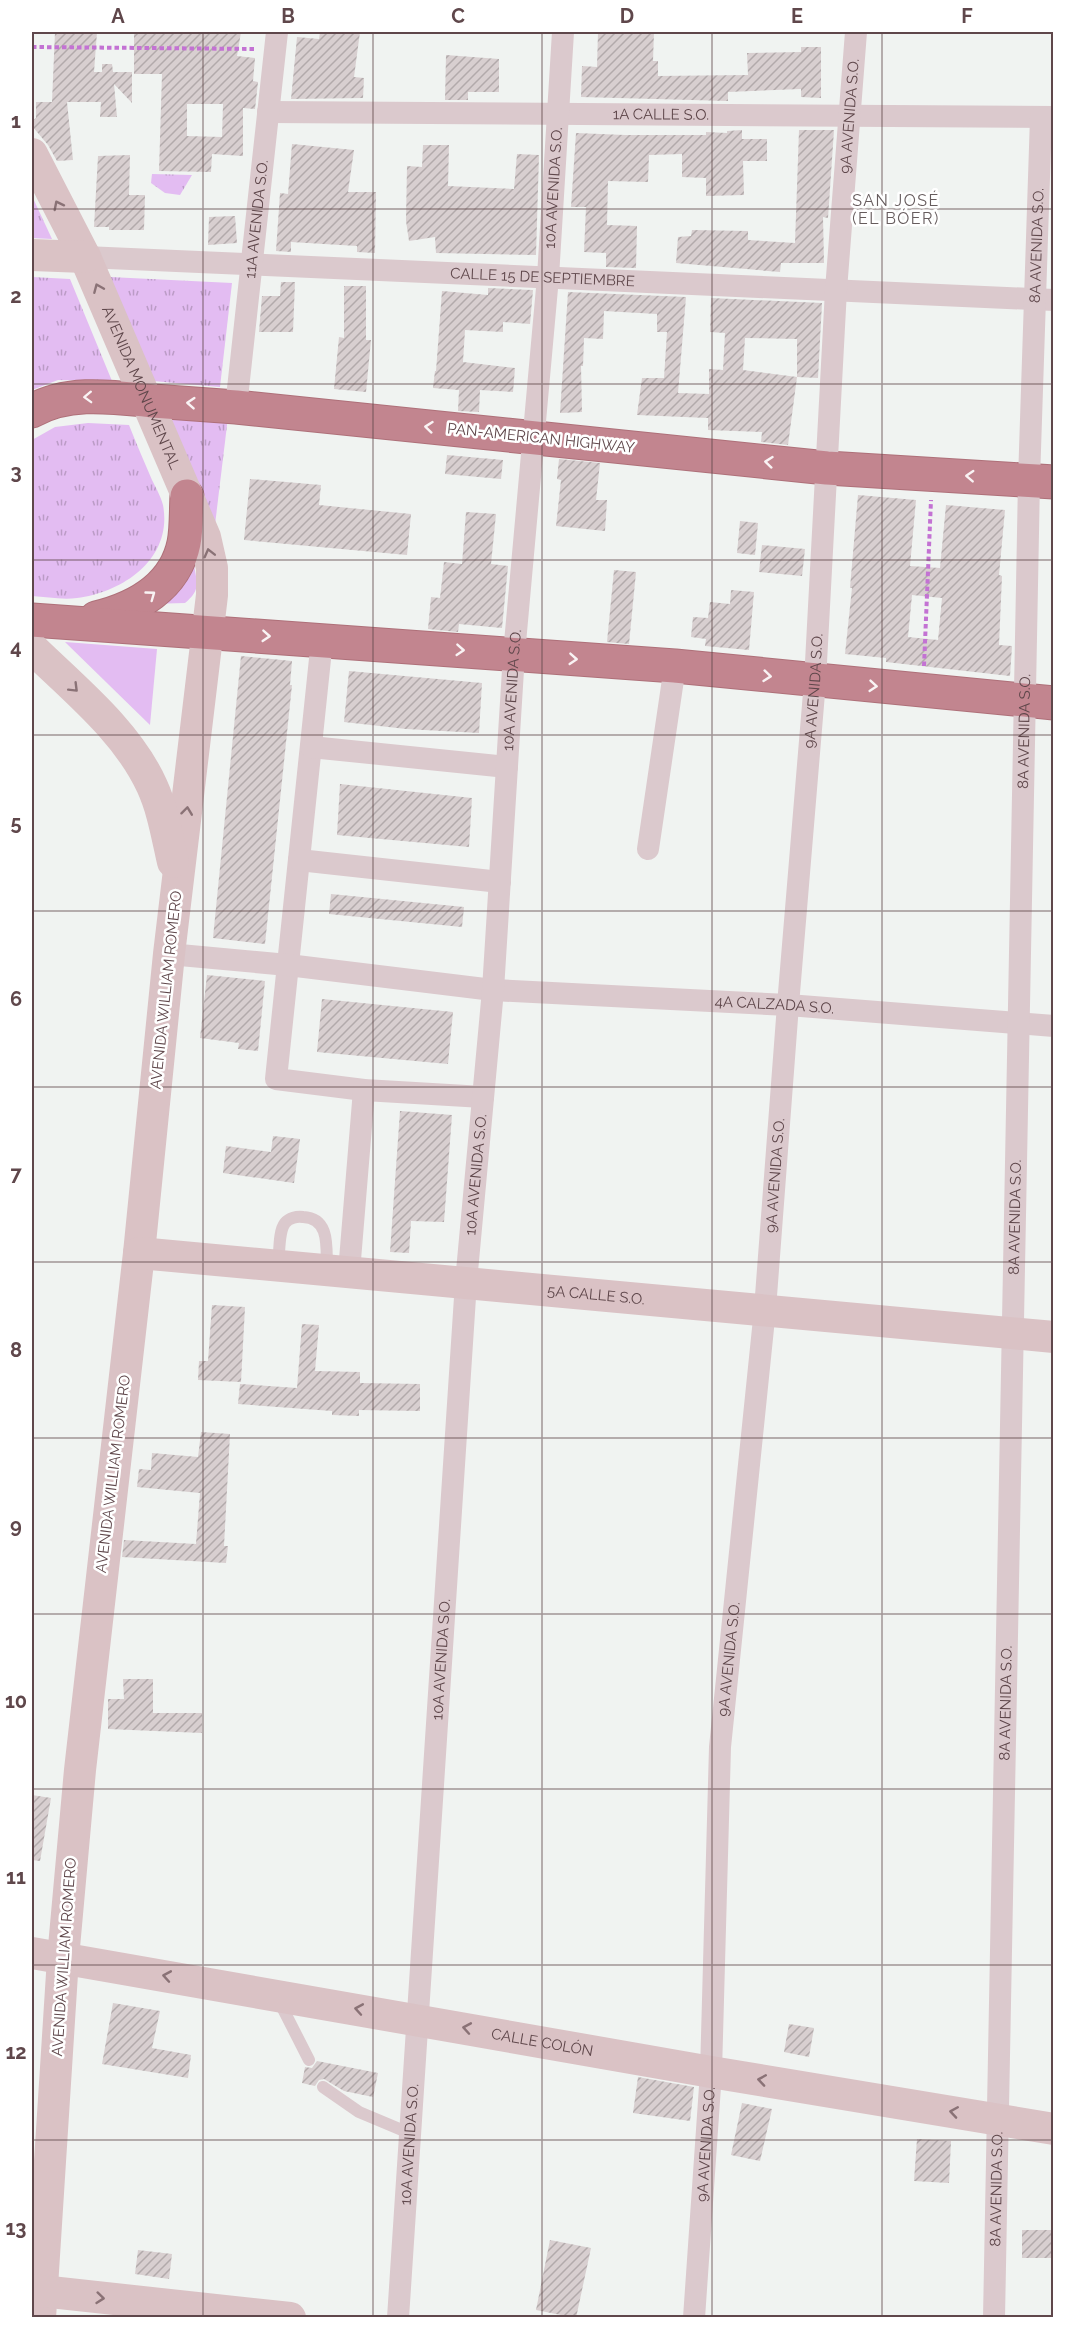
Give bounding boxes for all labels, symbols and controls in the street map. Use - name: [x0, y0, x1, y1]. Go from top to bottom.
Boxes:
- text: A: [111, 4, 125, 28]
- text: B: [281, 4, 295, 28]
- text: C: [451, 4, 465, 28]
- text: D: [620, 4, 634, 28]
- text: E: [791, 4, 803, 28]
- text: F: [961, 4, 973, 28]
- street label: 9A AVENIDA S.O.: [836, 58, 863, 174]
- street label: 1A CALLE S.O.: [613, 105, 709, 124]
- text: 1: [11, 109, 21, 133]
- street label: 10A AVENIDA S.O.: [541, 127, 566, 249]
- street label: 11A AVENIDA S.O.: [241, 159, 272, 279]
- street label: 8A AVENIDA S.O.: [1026, 188, 1048, 303]
- district label: SAN JOSÉ (EL BÓER): [852, 190, 940, 228]
- one-way arrow: [54, 201, 66, 212]
- street label: CALLE 15 DE SEPTIEMBRE: [450, 264, 635, 290]
- text: 2: [10, 284, 22, 308]
- one-way arrow: [93, 284, 105, 295]
- street label: AVENIDA MONUMENTAL: [98, 303, 184, 472]
- one-way arrow: [83, 391, 92, 403]
- one-way arrow: [186, 397, 195, 410]
- street label: PAN-AMERICAN HIGHWAY: [446, 419, 636, 457]
- one-way arrow: [424, 421, 433, 434]
- one-way arrow: [764, 456, 773, 469]
- text: 3: [10, 460, 22, 484]
- one-way arrow: [966, 470, 975, 483]
- one-way arrow: [203, 548, 216, 558]
- one-way arrow: [144, 591, 155, 602]
- one-way arrow: [261, 629, 270, 642]
- street label: 10A AVENIDA S.O.: [499, 629, 525, 751]
- street label: 9A AVENIDA S.O.: [800, 633, 827, 749]
- text: 4: [10, 635, 22, 659]
- one-way arrow: [456, 643, 465, 656]
- one-way arrow: [568, 652, 577, 665]
- one-way arrow: [762, 669, 771, 682]
- street label: 8A AVENIDA S.O.: [1014, 674, 1034, 789]
- one-way arrow: [869, 679, 878, 692]
- one-way arrow: [66, 681, 77, 692]
- one-way arrow: [180, 806, 192, 815]
- text: 5: [10, 811, 22, 835]
- street label: AVENIDA WILLIAM ROMERO: [147, 890, 185, 1090]
- text: 6: [10, 987, 22, 1011]
- street label: 4A CALZADA S.O.: [714, 992, 835, 1018]
- street label: 10A AVENIDA S.O.: [461, 1113, 490, 1236]
- street label: 9A AVENIDA S.O.: [762, 1117, 788, 1234]
- street label: 8A AVENIDA S.O.: [1005, 1159, 1025, 1275]
- text: 7: [10, 1162, 22, 1186]
- street label: 5A CALLE S.O.: [546, 1282, 646, 1308]
- text: 8: [10, 1338, 22, 1362]
- street label: AVENIDA WILLIAM ROMERO: [92, 1374, 134, 1574]
- text: 9: [10, 1514, 22, 1538]
- street label: 10A AVENIDA S.O.: [428, 1598, 454, 1721]
- street label: 9A AVENIDA S.O.: [714, 1601, 744, 1717]
- street label: 8A AVENIDA S.O.: [996, 1645, 1016, 1761]
- text: 10: [5, 1689, 27, 1713]
- street label: AVENIDA WILLIAM ROMERO: [48, 1857, 80, 2057]
- text: 11: [6, 1865, 26, 1889]
- one-way arrow: [162, 1971, 171, 1983]
- one-way arrow: [354, 2004, 364, 2016]
- one-way arrow: [462, 2022, 472, 2035]
- street label: CALLE COLÓN: [490, 2025, 595, 2060]
- text: 12: [5, 2040, 27, 2064]
- one-way arrow: [757, 2075, 767, 2087]
- street label: 10A AVENIDA S.O.: [396, 2083, 422, 2206]
- street label: 9A AVENIDA S.O.: [693, 2086, 719, 2203]
- one-way arrow: [950, 2107, 959, 2119]
- street label: 8A AVENIDA S.O.: [986, 2131, 1007, 2247]
- text: 13: [5, 2216, 27, 2240]
- one-way arrow: [96, 2291, 105, 2303]

